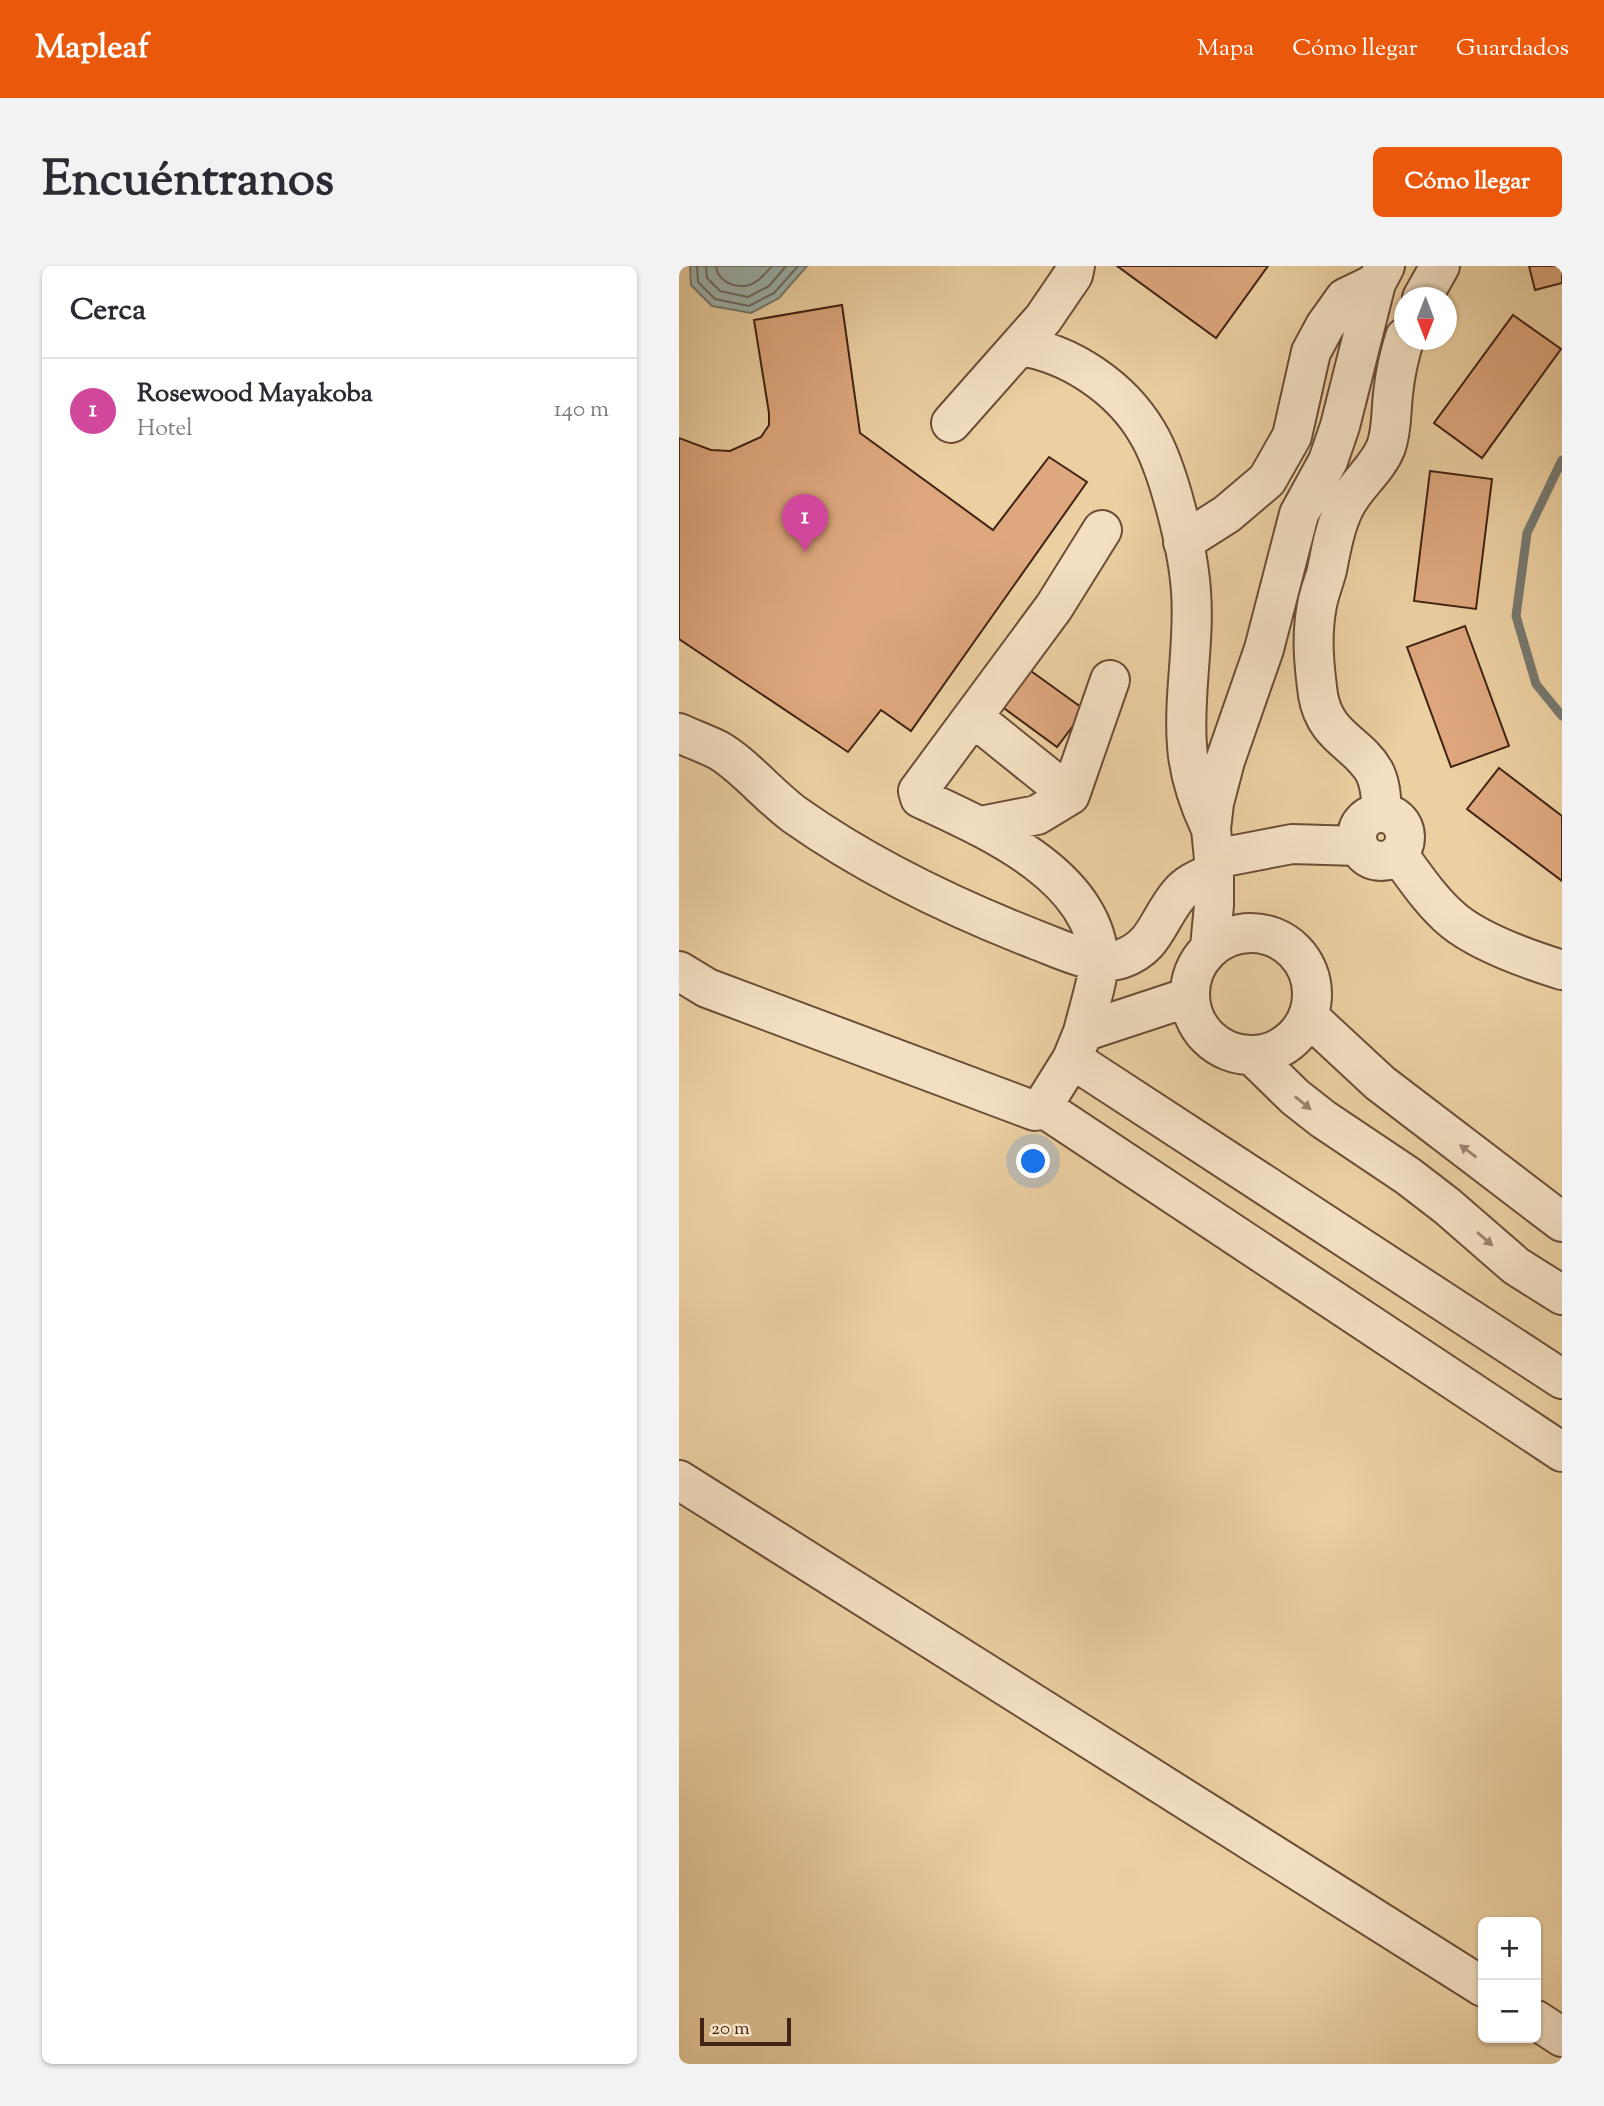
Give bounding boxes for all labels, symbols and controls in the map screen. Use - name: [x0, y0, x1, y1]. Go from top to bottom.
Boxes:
- text: Mapleaf: [35, 25, 149, 73]
- text: Mapa: [1197, 32, 1254, 66]
- text: Cómo llegar: [1292, 32, 1418, 66]
- text: Guardados: [1456, 32, 1569, 66]
- text: Encuéntranos: [42, 147, 334, 217]
- button: Cómo llegar: [1373, 147, 1562, 217]
- north arrow: [1394, 287, 1457, 350]
- text: Cerca: [70, 290, 146, 333]
- text: Rosewood Mayakoba: [137, 376, 373, 413]
- text: 1: [89, 394, 97, 427]
- text: 140 m: [554, 394, 609, 427]
- text: Hotel: [137, 413, 193, 446]
- pin: 1: [782, 494, 828, 552]
- one-way arrow: [1294, 1095, 1311, 1110]
- your location: [1016, 1144, 1050, 1178]
- one-way arrow: [1460, 1144, 1478, 1159]
- one-way arrow: [1476, 1231, 1493, 1246]
- map controls: [1478, 1917, 1541, 2043]
- button: +: [1478, 1917, 1541, 1980]
- button: −: [1478, 1980, 1541, 2043]
- scale bar: [700, 2015, 791, 2047]
- text: 20 m: [711, 2016, 750, 2043]

